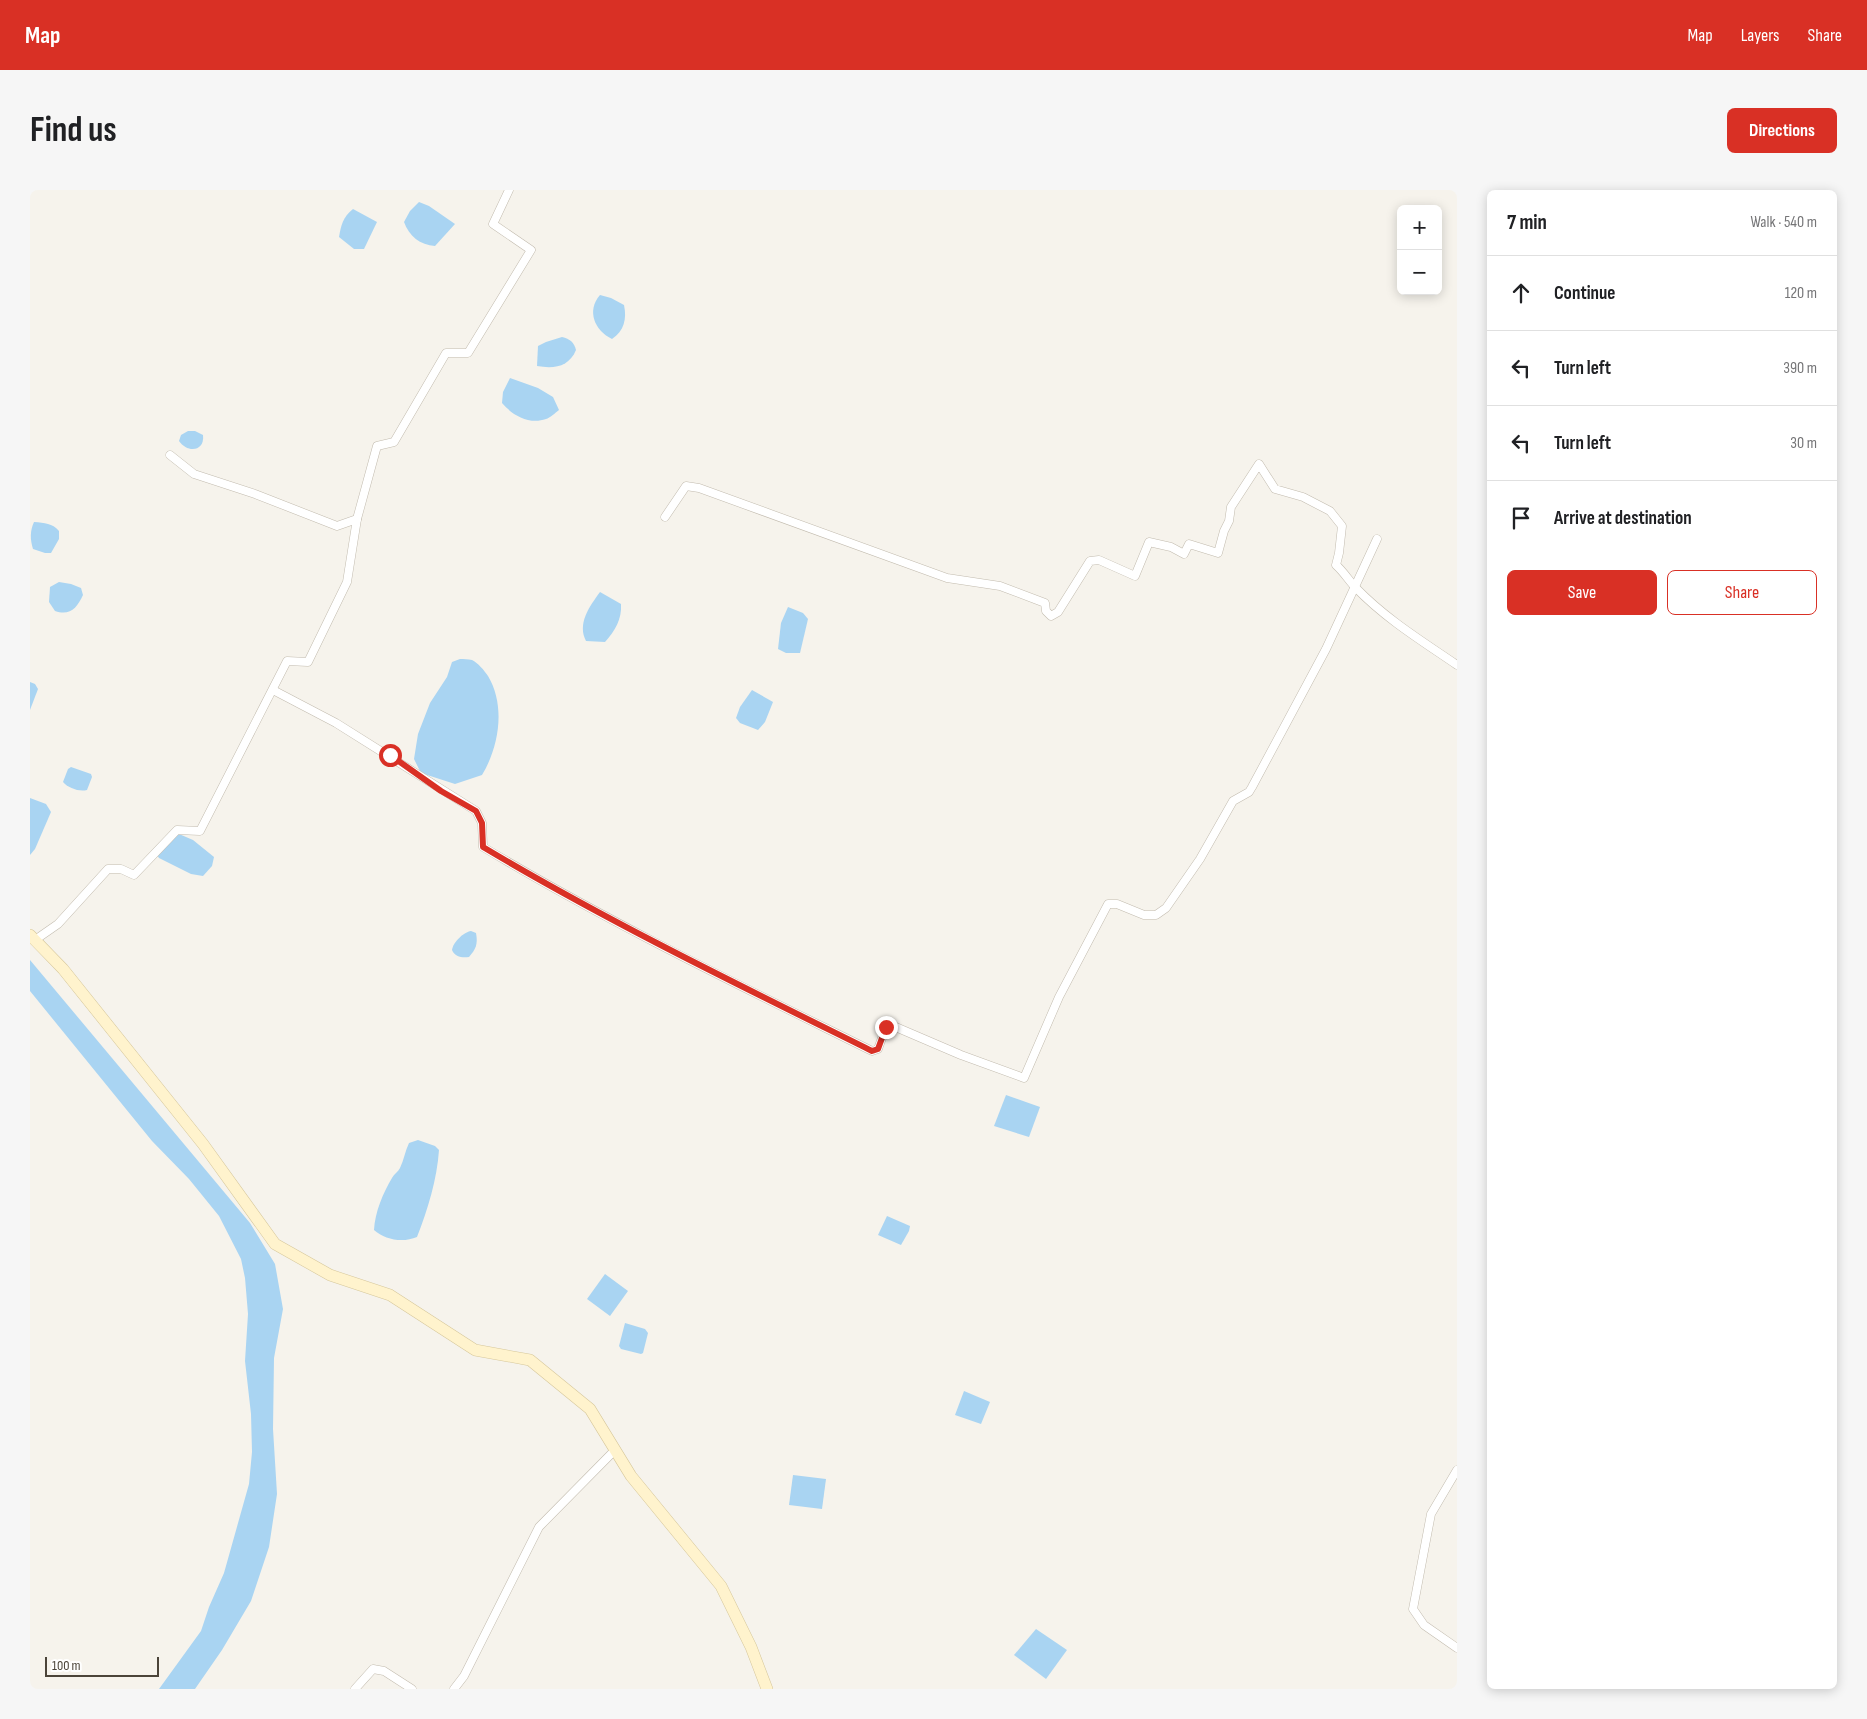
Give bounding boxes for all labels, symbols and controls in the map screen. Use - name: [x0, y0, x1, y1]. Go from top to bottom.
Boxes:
- text: Map: [25, 21, 60, 50]
- text: Map: [1688, 25, 1713, 46]
- text: Layers: [1741, 25, 1780, 46]
- text: Share: [1808, 25, 1842, 46]
- button: Directions: [1727, 108, 1837, 153]
- text: Find us: [30, 109, 117, 152]
- map controls: [1397, 205, 1442, 295]
- button: +: [1397, 205, 1442, 250]
- text: 7 min: [1507, 210, 1547, 235]
- text: Walk · 540 m: [1750, 213, 1817, 232]
- button: −: [1397, 250, 1442, 295]
- icon: ahead: [1507, 279, 1535, 307]
- text: Continue: [1554, 282, 1615, 305]
- text: 120 m: [1785, 284, 1817, 303]
- icon: left: [1507, 354, 1535, 382]
- text: Turn left: [1554, 357, 1611, 380]
- text: 390 m: [1783, 359, 1817, 378]
- icon: left: [1507, 429, 1535, 457]
- text: Turn left: [1554, 432, 1611, 455]
- text: 30 m: [1790, 434, 1817, 453]
- icon: arrive: [1507, 504, 1535, 532]
- text: Arrive at destination: [1554, 507, 1692, 530]
- button: Save: [1507, 570, 1657, 615]
- button: Share: [1667, 570, 1817, 615]
- route start: [379, 744, 402, 767]
- route end: [875, 1016, 898, 1039]
- scale bar: [45, 1654, 159, 1677]
- text: 100 m: [52, 1657, 81, 1674]

